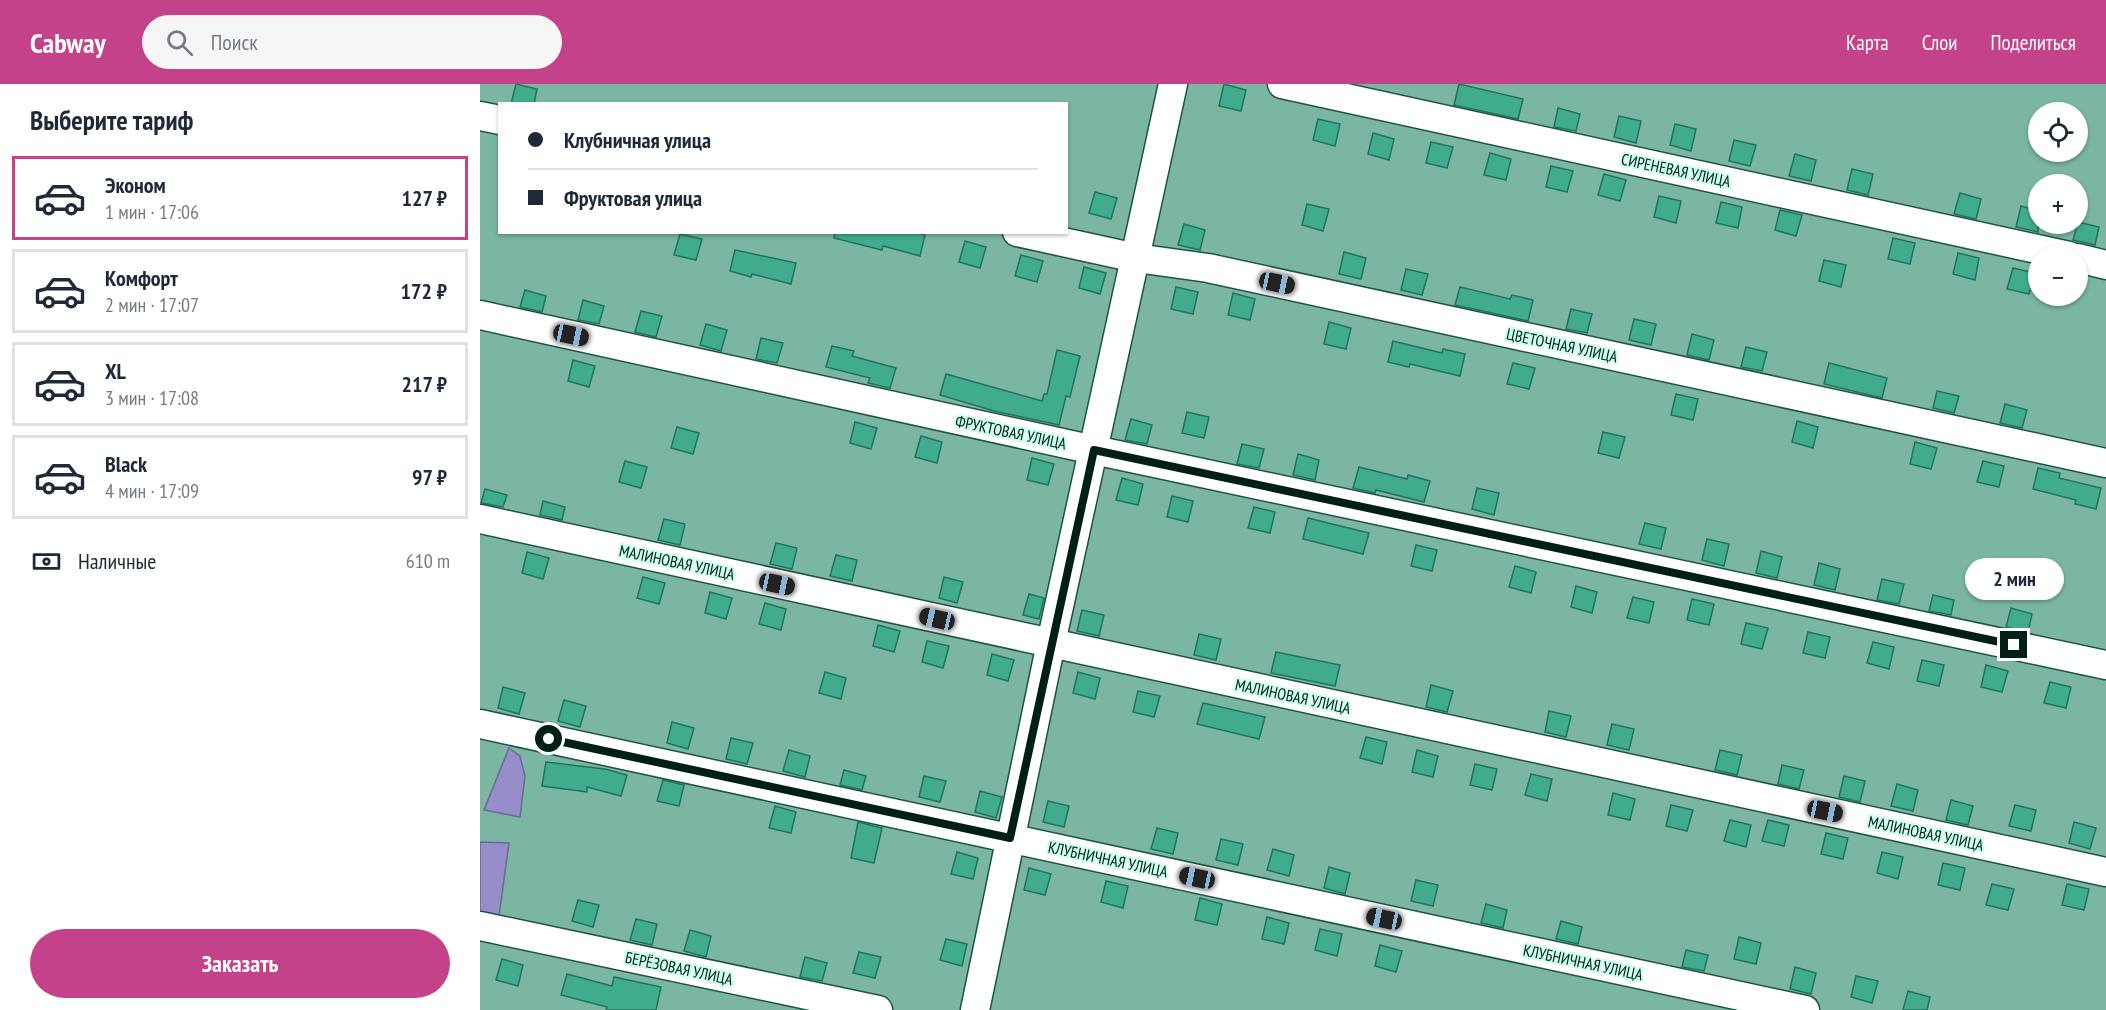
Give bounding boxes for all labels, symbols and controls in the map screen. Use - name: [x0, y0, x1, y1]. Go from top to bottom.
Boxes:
- search box: [142, 15, 562, 69]
- text: Cabway: [30, 24, 106, 61]
- icon: search: [163, 26, 196, 59]
- text: Поиск: [211, 28, 258, 56]
- text: Карта: [1846, 29, 1889, 56]
- text: Слои: [1922, 29, 1957, 56]
- text: Поделиться: [1990, 29, 2076, 56]
- map controls: [2028, 102, 2088, 306]
- button: locate: [2028, 102, 2088, 162]
- text: Выберите тариф: [30, 103, 193, 137]
- text: Клубничная улица: [564, 126, 711, 154]
- street label: СИРЕНЕВАЯ УЛИЦА: [1620, 149, 1733, 191]
- icon: car: [33, 171, 87, 225]
- text: Эконом: [105, 171, 166, 199]
- button: +: [2028, 174, 2088, 234]
- text: 127 ₽: [401, 184, 447, 212]
- text: Фруктовая улица: [564, 184, 702, 212]
- text: 1 мин · 17:06: [105, 199, 199, 225]
- button: −: [2028, 246, 2088, 306]
- icon: car: [33, 264, 87, 318]
- text: Комфорт: [105, 264, 178, 292]
- car: [1258, 270, 1296, 296]
- text: 172 ₽: [400, 277, 447, 305]
- text: 2 мин · 17:07: [105, 292, 199, 318]
- car: [552, 322, 590, 348]
- street label: ЦВЕТОЧНАЯ УЛИЦА: [1505, 323, 1620, 367]
- icon: car: [33, 357, 87, 411]
- text: XL: [105, 357, 126, 385]
- text: 217 ₽: [401, 370, 447, 398]
- text: 3 мин · 17:08: [105, 385, 199, 411]
- street label: ФРУКТОВАЯ УЛИЦА: [954, 410, 1069, 454]
- icon: car: [33, 450, 87, 504]
- text: Black: [105, 450, 147, 478]
- text: 97 ₽: [412, 463, 447, 491]
- text: 4 мин · 17:09: [105, 478, 199, 504]
- street label: МАЛИНОВАЯ УЛИЦА: [617, 540, 737, 584]
- icon: cash: [30, 545, 63, 578]
- text: Наличные: [78, 547, 156, 575]
- text: 610 m: [406, 548, 450, 574]
- callout: 2 мин: [1964, 558, 2063, 600]
- text: 2 мин: [1993, 566, 2036, 592]
- car: [758, 571, 796, 597]
- car: [917, 606, 957, 632]
- route end: [2000, 631, 2027, 658]
- street label: МАЛИНОВАЯ УЛИЦА: [1233, 674, 1353, 718]
- route start: [535, 725, 562, 752]
- car: [1806, 798, 1844, 824]
- street label: МАЛИНОВАЯ УЛИЦА: [1866, 811, 1986, 855]
- street label: КЛУБНИЧНАЯ УЛИЦА: [1046, 837, 1170, 882]
- car: [1178, 865, 1216, 891]
- car: [1365, 906, 1403, 932]
- button: Заказать: [30, 929, 450, 998]
- street label: КЛУБНИЧНАЯ УЛИЦА: [1521, 940, 1645, 985]
- street label: БЕРЁЗОВАЯ УЛИЦА: [623, 947, 735, 989]

